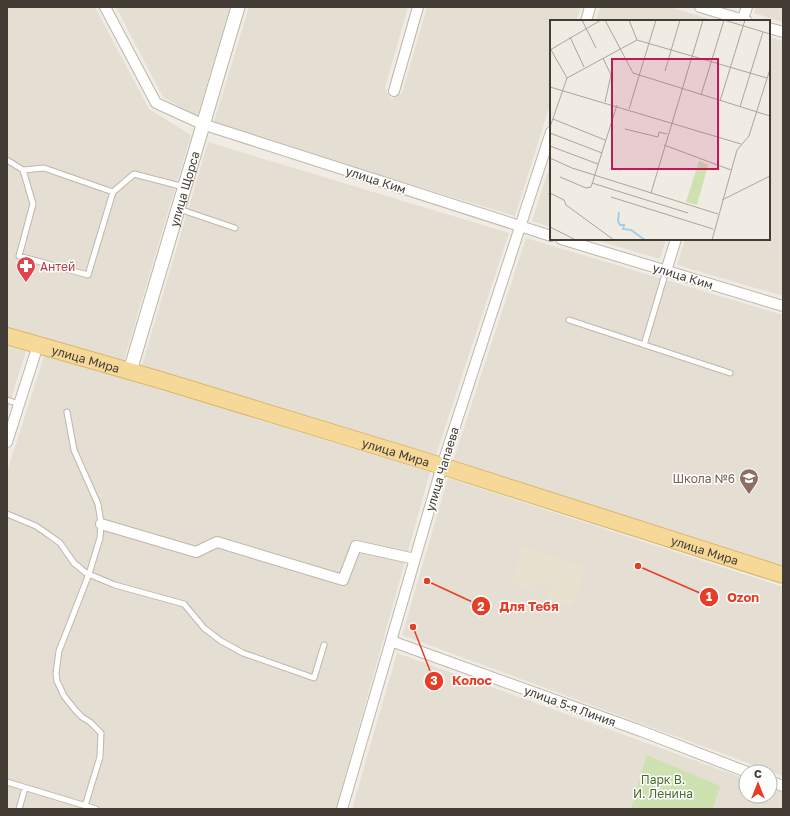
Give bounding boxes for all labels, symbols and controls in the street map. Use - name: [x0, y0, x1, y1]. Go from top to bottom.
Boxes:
- inset map: [550, 20, 770, 240]
- street label: улица Щорса: [166, 149, 202, 228]
- street label: улица Ким: [344, 163, 408, 197]
- pharmacy icon: Антей: [15, 255, 37, 283]
- place label: Антей: [40, 259, 75, 274]
- street label: улица Ким: [651, 260, 715, 292]
- street label: улица Мира: [50, 342, 122, 375]
- street label: улица Чапаева: [422, 425, 462, 513]
- street label: улица Мира: [360, 435, 432, 469]
- school or university icon: Школа №6: [738, 467, 760, 495]
- place label: Школа №6: [672, 471, 735, 486]
- street label: улица Мира: [669, 532, 741, 568]
- callout: Ozon: [699, 585, 767, 610]
- text: 1: [706, 589, 712, 604]
- text: Ozon: [727, 589, 759, 605]
- callout: Для Тебя: [471, 594, 566, 619]
- text: Для Тебя: [499, 598, 559, 614]
- text: 2: [477, 599, 485, 614]
- callout: Колос: [424, 668, 500, 693]
- text: Колос: [452, 672, 493, 688]
- text: 3: [430, 673, 438, 688]
- street label: улица 5-я Линия: [522, 682, 618, 730]
- north arrow: [738, 764, 778, 804]
- text: С: [754, 767, 762, 780]
- park label: Парк В. И. Ленина: [633, 772, 693, 801]

